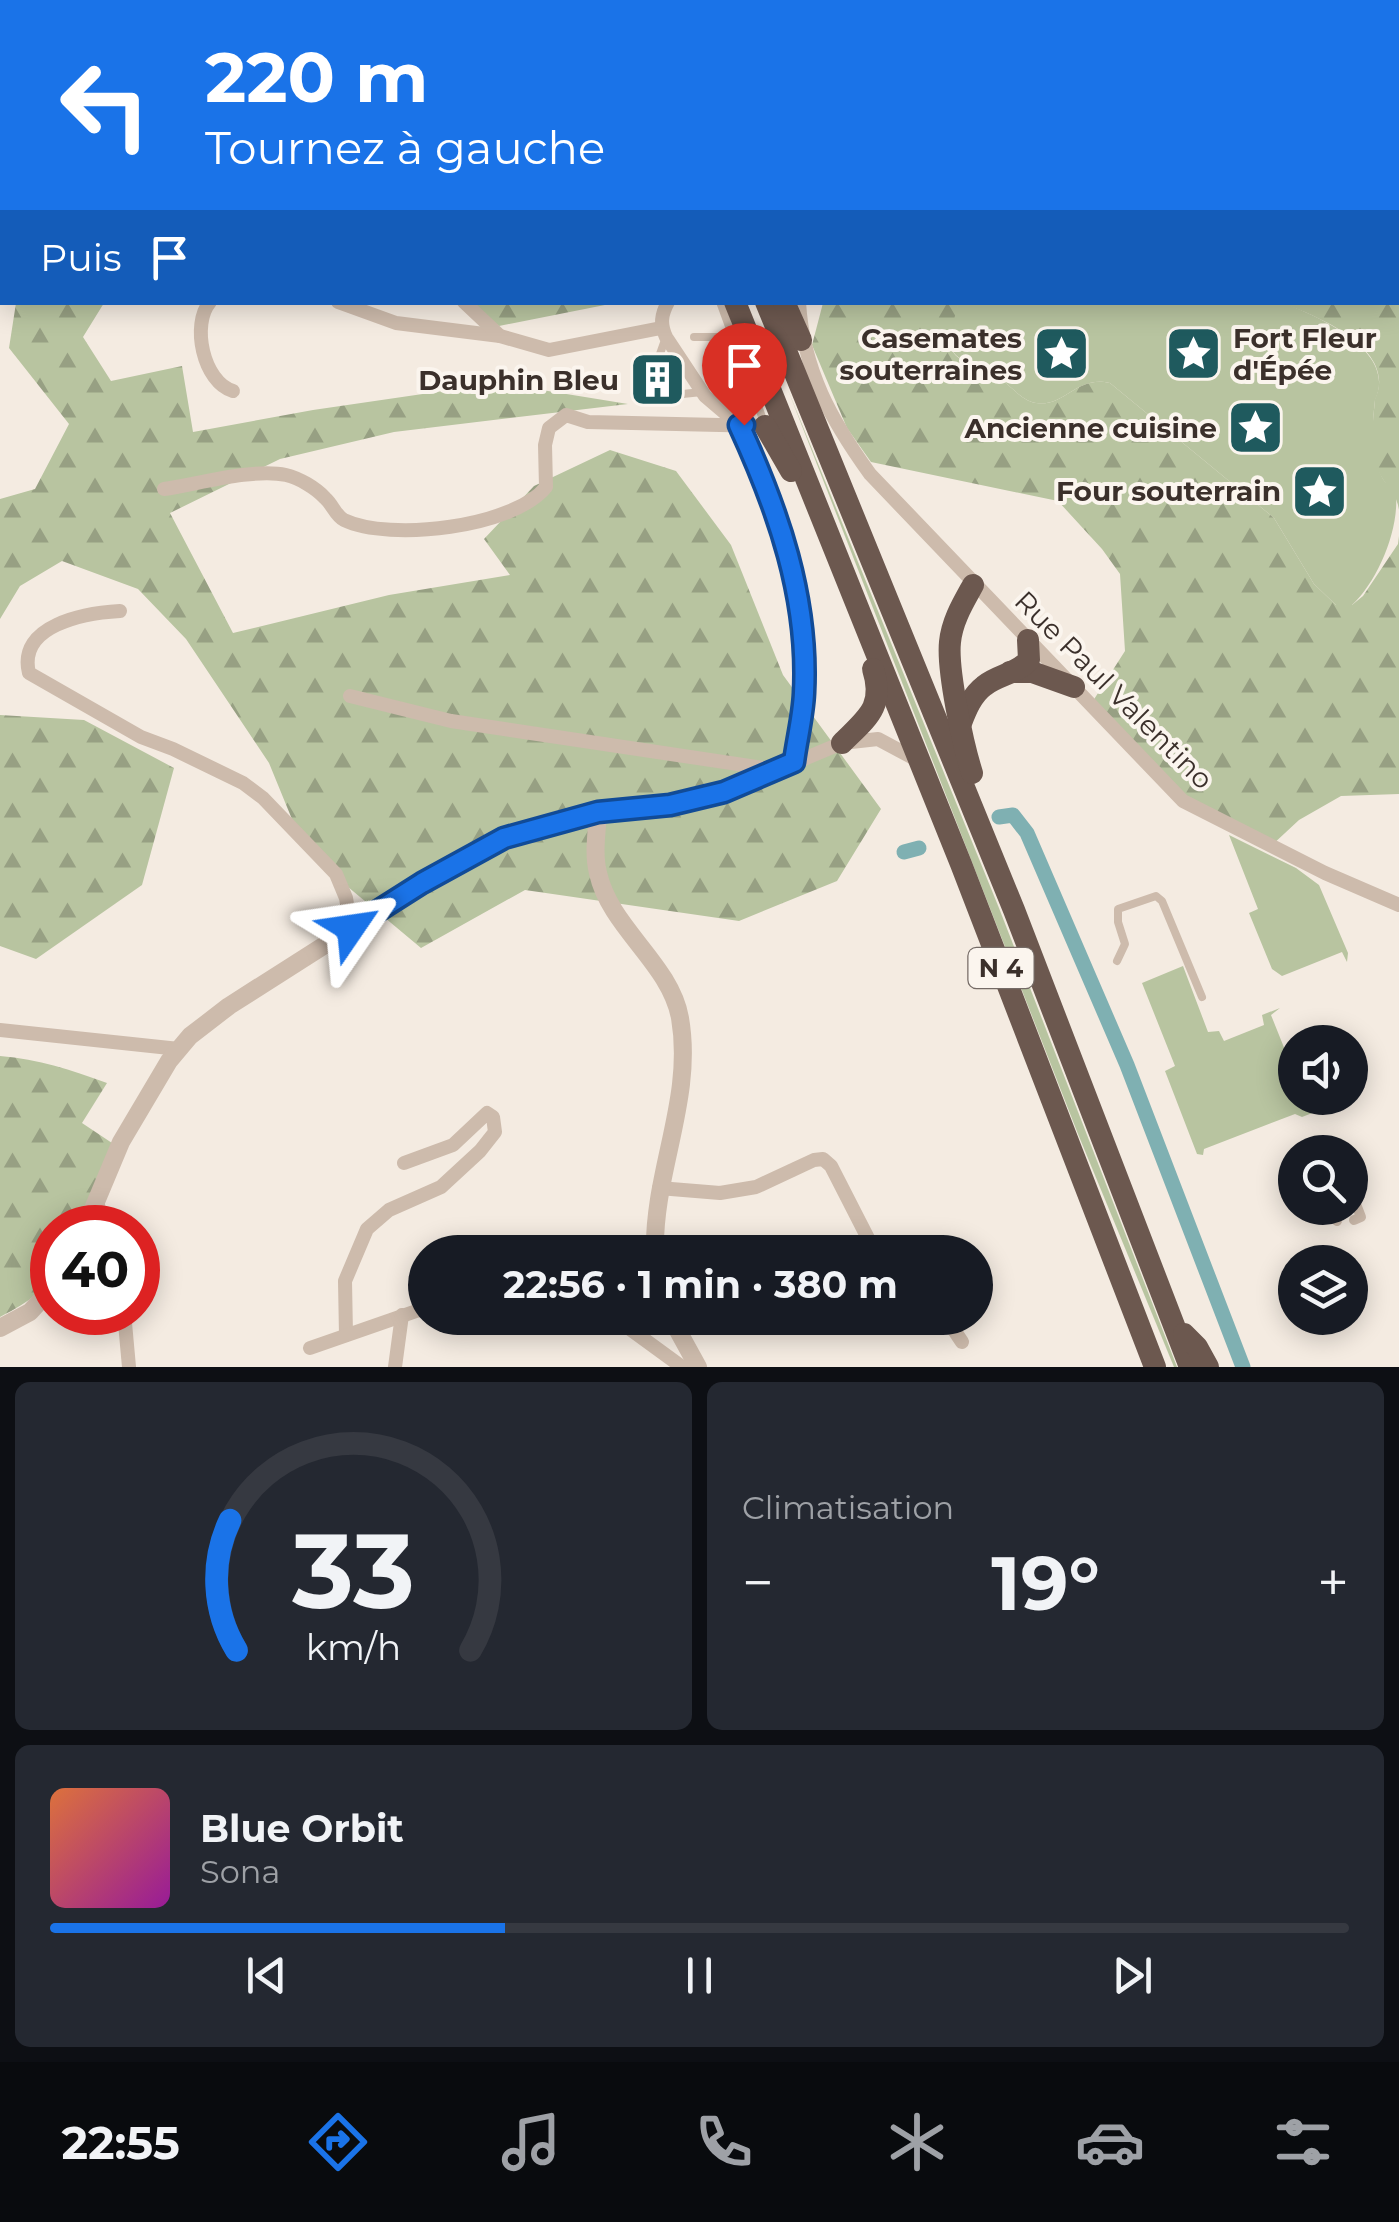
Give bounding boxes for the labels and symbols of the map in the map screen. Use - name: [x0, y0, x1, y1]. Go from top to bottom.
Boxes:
- place label: Casemates souterraines: [840, 321, 1022, 387]
- place label: Fort Fleur d'Épée: [1233, 321, 1377, 387]
- pin: [702, 323, 787, 426]
- place icon: Casemates souterraines: [1031, 324, 1091, 384]
- place icon: Fort Fleur d'Épée: [1164, 324, 1224, 384]
- building icon: Dauphin Bleu: [628, 350, 688, 410]
- place label: Dauphin Bleu: [418, 363, 619, 397]
- place icon: Ancienne cuisine: [1226, 398, 1286, 458]
- place label: Ancienne cuisine: [964, 411, 1217, 445]
- place icon: Four souterrain: [1290, 461, 1350, 521]
- place label: Four souterrain: [1056, 474, 1281, 508]
- street label: Rue Paul Valentino: [1008, 584, 1220, 796]
- position arrow: [299, 876, 403, 980]
- road number: N 4: [968, 948, 1034, 988]
- speed limit sign: 40: [30, 1205, 160, 1335]

